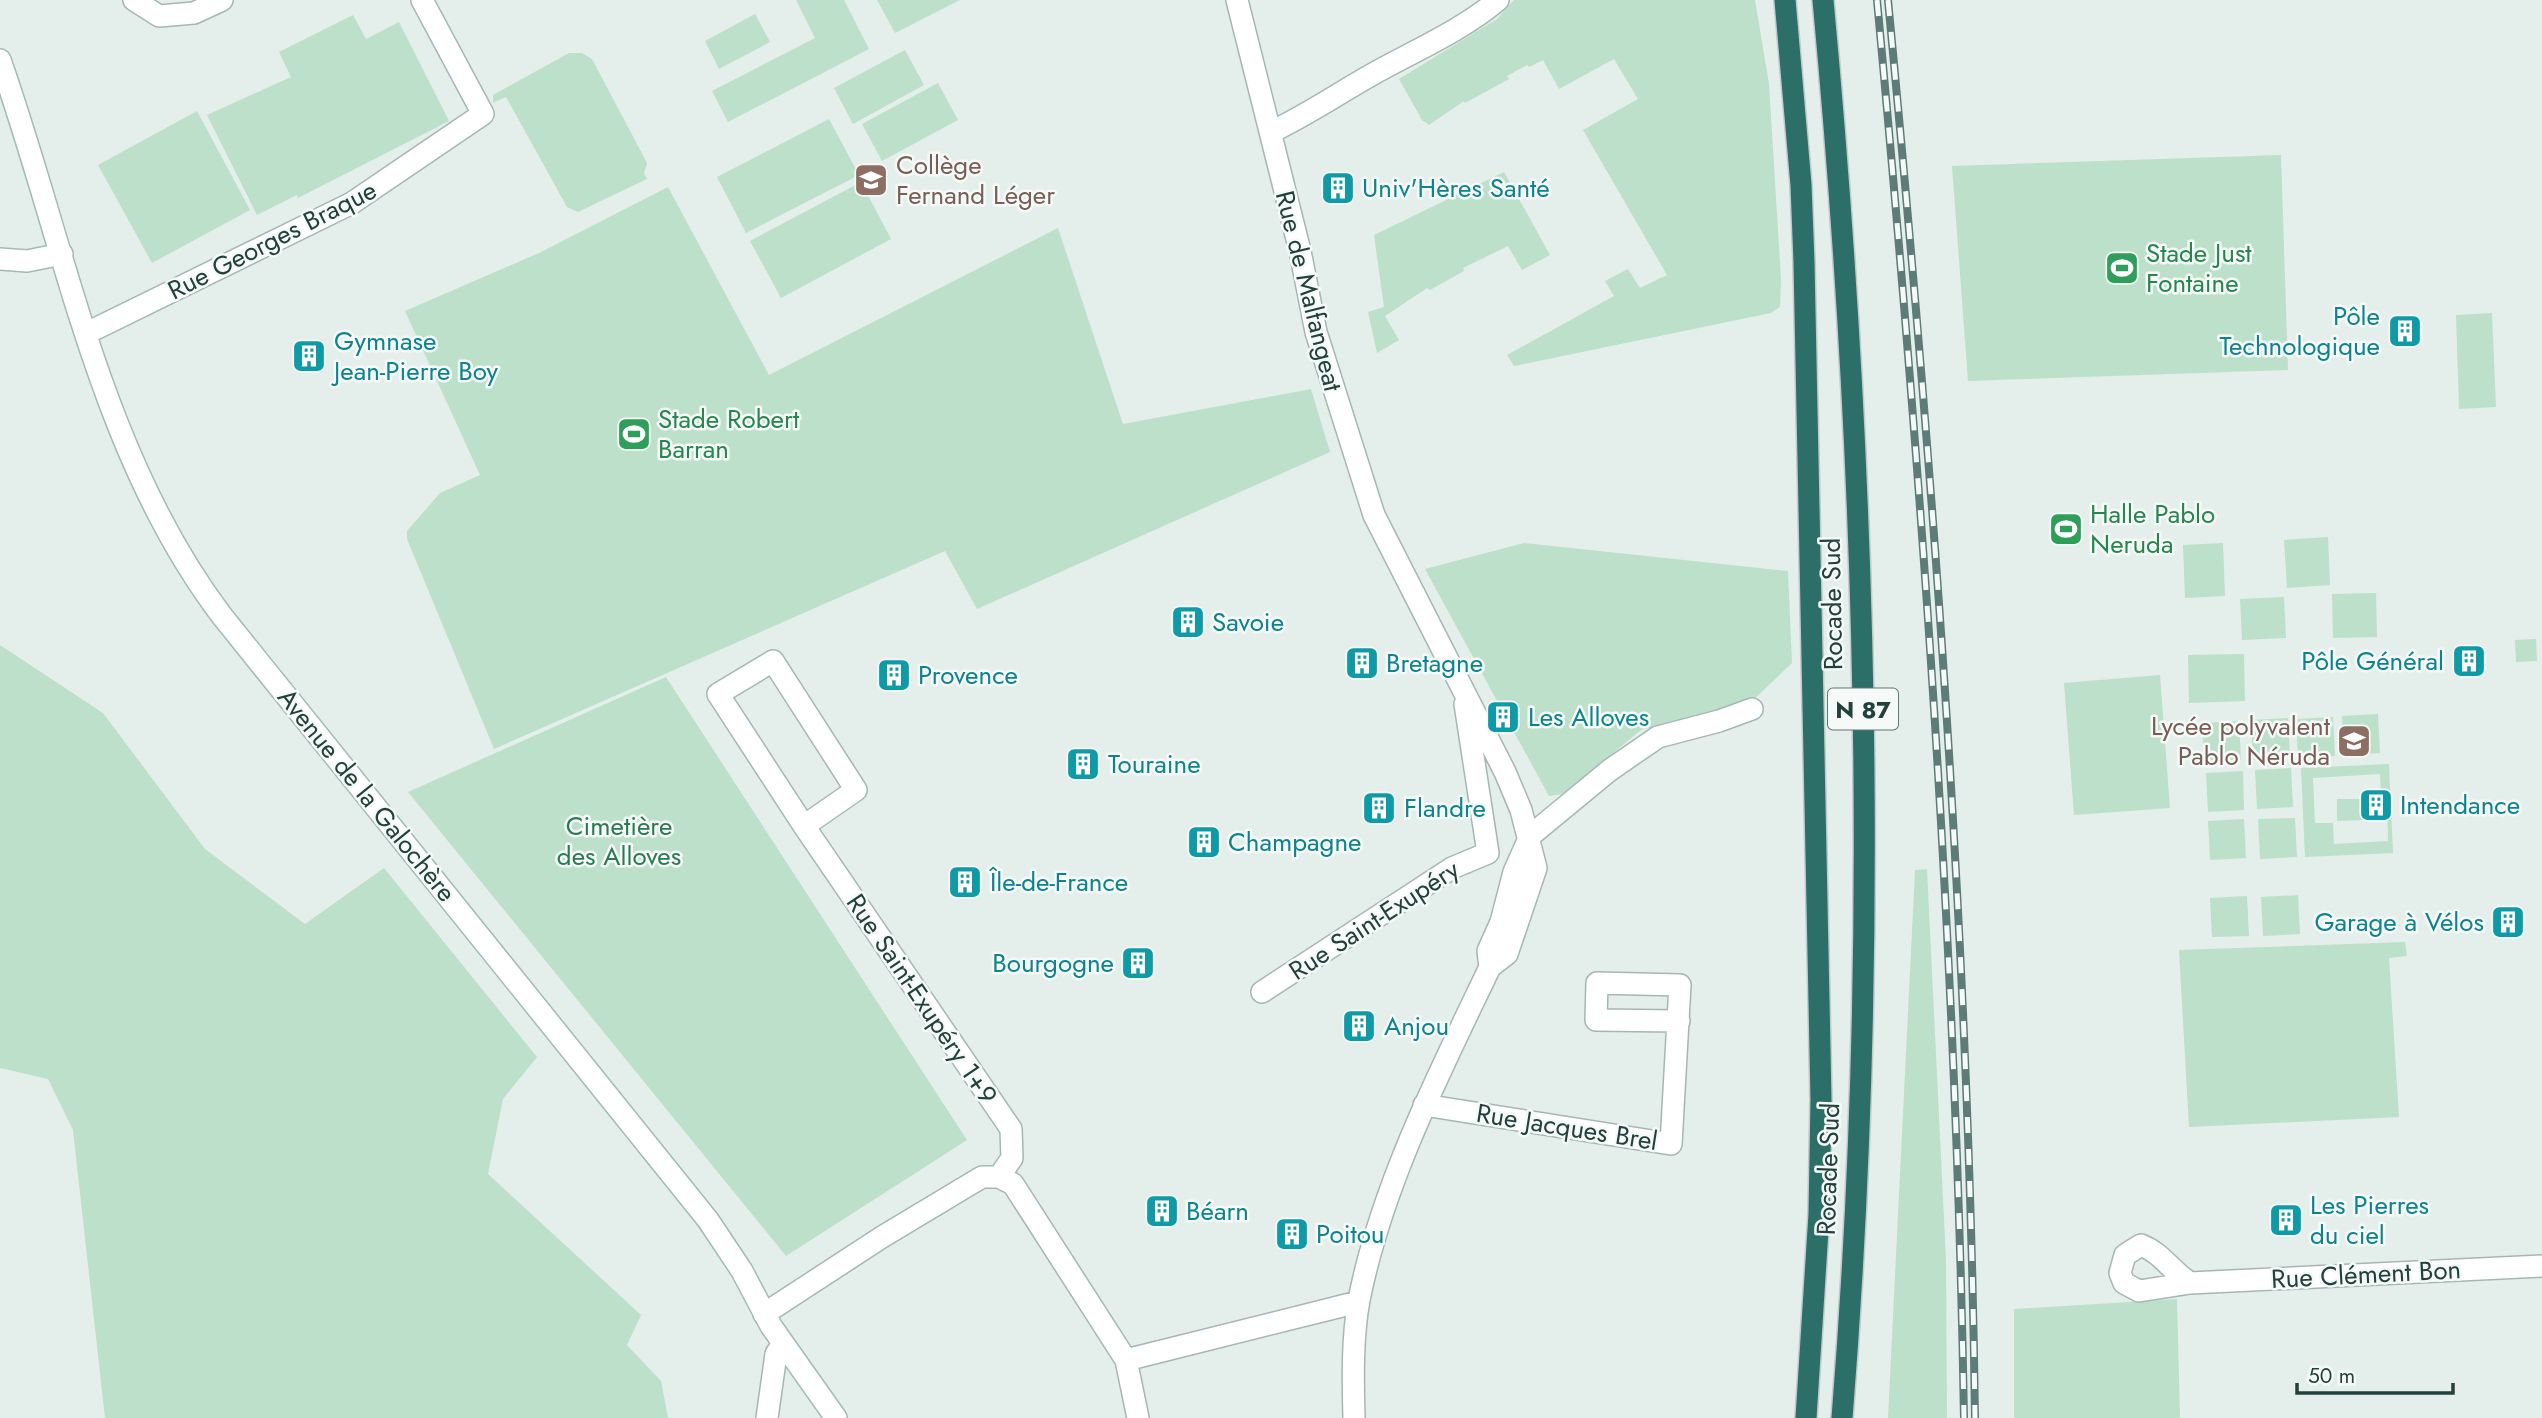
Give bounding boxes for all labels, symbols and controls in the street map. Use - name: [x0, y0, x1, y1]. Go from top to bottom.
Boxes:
- place label: Collège Fernand Léger: [896, 146, 1055, 214]
- school or university icon: Collège Fernand Léger: [852, 161, 890, 199]
- building icon: Univ'Hères Santé: [1319, 169, 1357, 207]
- place label: Univ'Hères Santé: [1362, 169, 1550, 207]
- street label: Rue Georges Braque: [161, 171, 383, 309]
- street label: Rue de Malfangeat: [1266, 187, 1352, 396]
- place label: Stade Just Fontaine: [2146, 234, 2252, 302]
- sports icon: Stade Just Fontaine: [2103, 249, 2141, 287]
- place label: Pôle Technologique: [2220, 297, 2380, 365]
- building icon: Pôle Technologique: [2386, 312, 2424, 350]
- place label: Gymnase Jean-Pierre Boy: [331, 322, 499, 390]
- building icon: Gymnase Jean-Pierre Boy: [290, 337, 328, 375]
- place label: Stade Robert Barran: [658, 400, 800, 468]
- sports icon: Stade Robert Barran: [615, 415, 653, 453]
- place label: Halle Pablo Neruda: [2090, 495, 2215, 563]
- sports icon: Halle Pablo Neruda: [2047, 510, 2085, 548]
- street label: Rocade Sud: [1812, 537, 1852, 671]
- building icon: Savoie: [1169, 603, 1207, 641]
- place label: Savoie: [1212, 603, 1284, 641]
- place label: Pôle Général: [2301, 642, 2444, 680]
- building icon: Pôle Général: [2450, 642, 2488, 680]
- building icon: Bretagne: [1343, 644, 1381, 682]
- place label: Bretagne: [1386, 644, 1483, 682]
- building icon: Provence: [875, 656, 913, 694]
- place label: Provence: [918, 656, 1018, 694]
- street label: Avenue de la Galochère: [269, 680, 465, 910]
- road number: N 87: [1828, 688, 1898, 730]
- building icon: Les Alloves: [1484, 698, 1522, 736]
- place label: Les Alloves: [1528, 698, 1649, 736]
- place label: Lycée polyvalent Pablo Néruda: [2151, 707, 2331, 775]
- school or university icon: Lycée polyvalent Pablo Néruda: [2335, 722, 2373, 760]
- building icon: Touraine: [1064, 745, 1102, 783]
- place label: Touraine: [1108, 745, 1201, 783]
- building icon: Intendance: [2357, 786, 2395, 824]
- place label: Intendance: [2400, 786, 2520, 824]
- building icon: Flandre: [1360, 789, 1398, 827]
- place label: Flandre: [1404, 789, 1486, 827]
- park label: Cimetière des Alloves: [557, 807, 681, 875]
- building icon: Champagne: [1185, 823, 1223, 861]
- place label: Champagne: [1228, 823, 1361, 861]
- street label: Rue Saint-Exupéry: [1281, 850, 1467, 989]
- building icon: Île-de-France: [946, 863, 984, 901]
- place label: Île-de-France: [989, 863, 1128, 901]
- street label: Rue Saint-Exupéry 1+9: [837, 886, 1007, 1112]
- place label: Garage à Vélos: [2314, 903, 2484, 941]
- building icon: Garage à Vélos: [2489, 903, 2527, 941]
- place label: Bourgogne: [992, 944, 1114, 982]
- building icon: Bourgogne: [1119, 944, 1157, 982]
- building icon: Anjou: [1340, 1007, 1378, 1045]
- place label: Anjou: [1384, 1007, 1449, 1045]
- street label: Rue Jacques Brel: [1474, 1094, 1660, 1160]
- street label: Rocade Sud: [1807, 1102, 1849, 1236]
- place label: Les Pierres du ciel: [2310, 1186, 2429, 1254]
- building icon: Béarn: [1143, 1192, 1181, 1230]
- place label: Béarn: [1186, 1192, 1249, 1230]
- building icon: Les Pierres du ciel: [2267, 1201, 2305, 1239]
- building icon: Poitou: [1273, 1215, 1311, 1253]
- place label: Poitou: [1316, 1215, 1385, 1253]
- street label: Rue Clément Bon: [2270, 1250, 2462, 1298]
- scale bar: [2297, 1352, 2453, 1396]
- text: 50 m: [2308, 1361, 2355, 1391]

